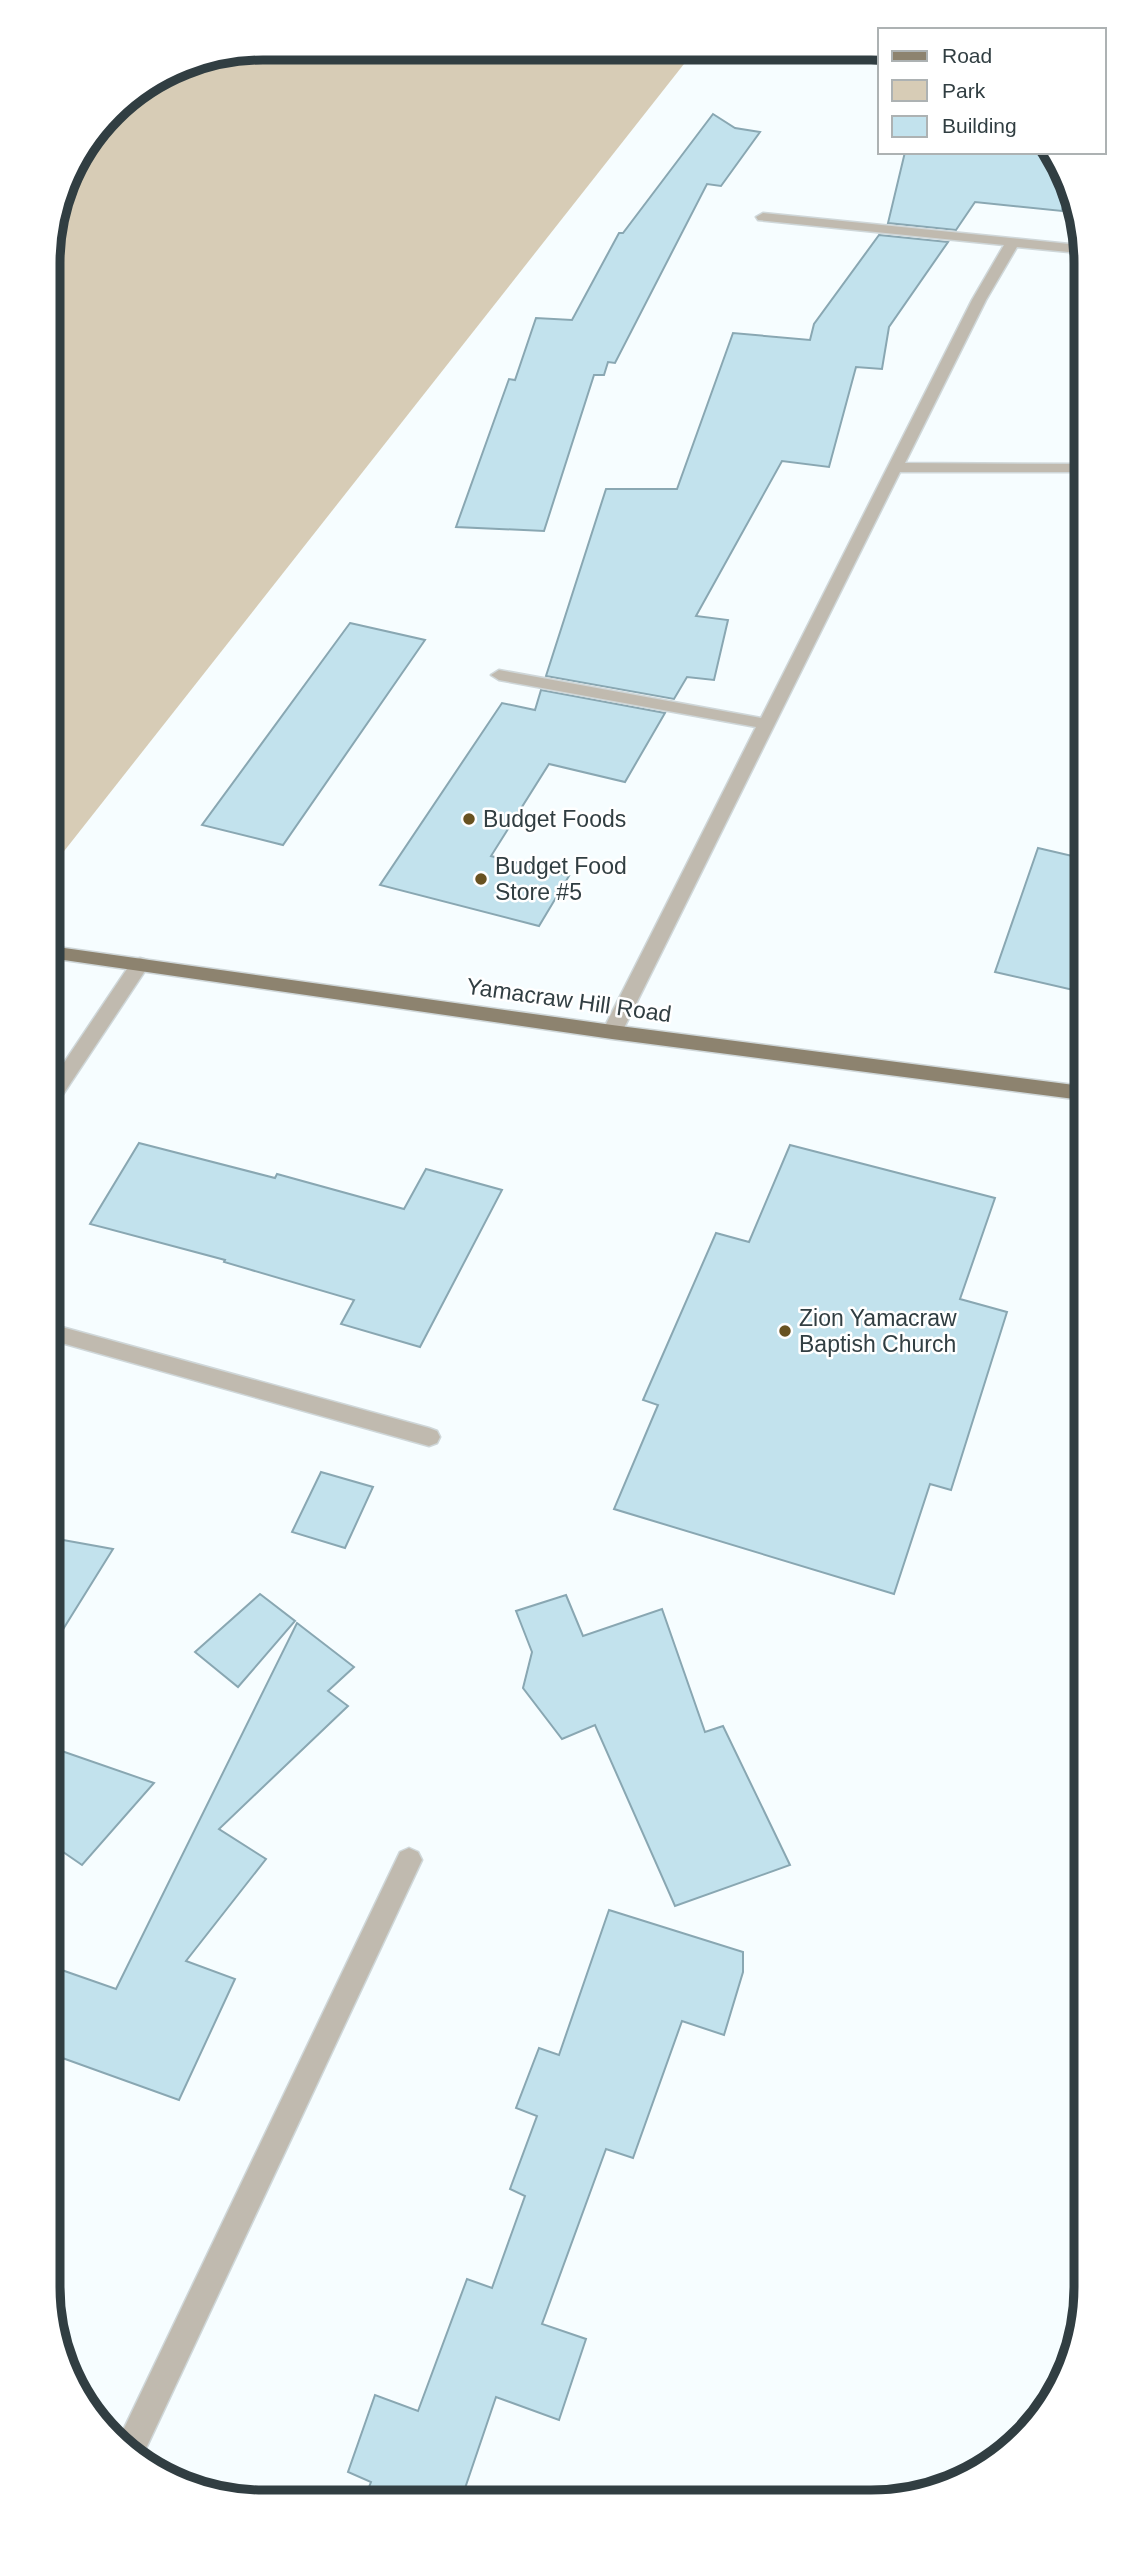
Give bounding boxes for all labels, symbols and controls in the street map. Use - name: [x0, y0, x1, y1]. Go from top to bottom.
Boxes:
- legend: [878, 28, 1106, 154]
- text: Road: [942, 44, 992, 67]
- text: Park: [942, 79, 986, 102]
- text: Building: [942, 114, 1017, 137]
- place label: Budget Foods: [483, 806, 626, 832]
- marker: Budget Foods: [461, 811, 477, 827]
- place label: Budget Food Store #5: [495, 853, 627, 905]
- marker: Budget Food Store #5: [473, 871, 489, 887]
- street label: Yamacraw Hill Road: [465, 973, 673, 1027]
- place label: Zion Yamacraw Baptish Church: [799, 1305, 957, 1357]
- marker: Zion Yamacraw Baptish Church: [777, 1323, 793, 1339]

